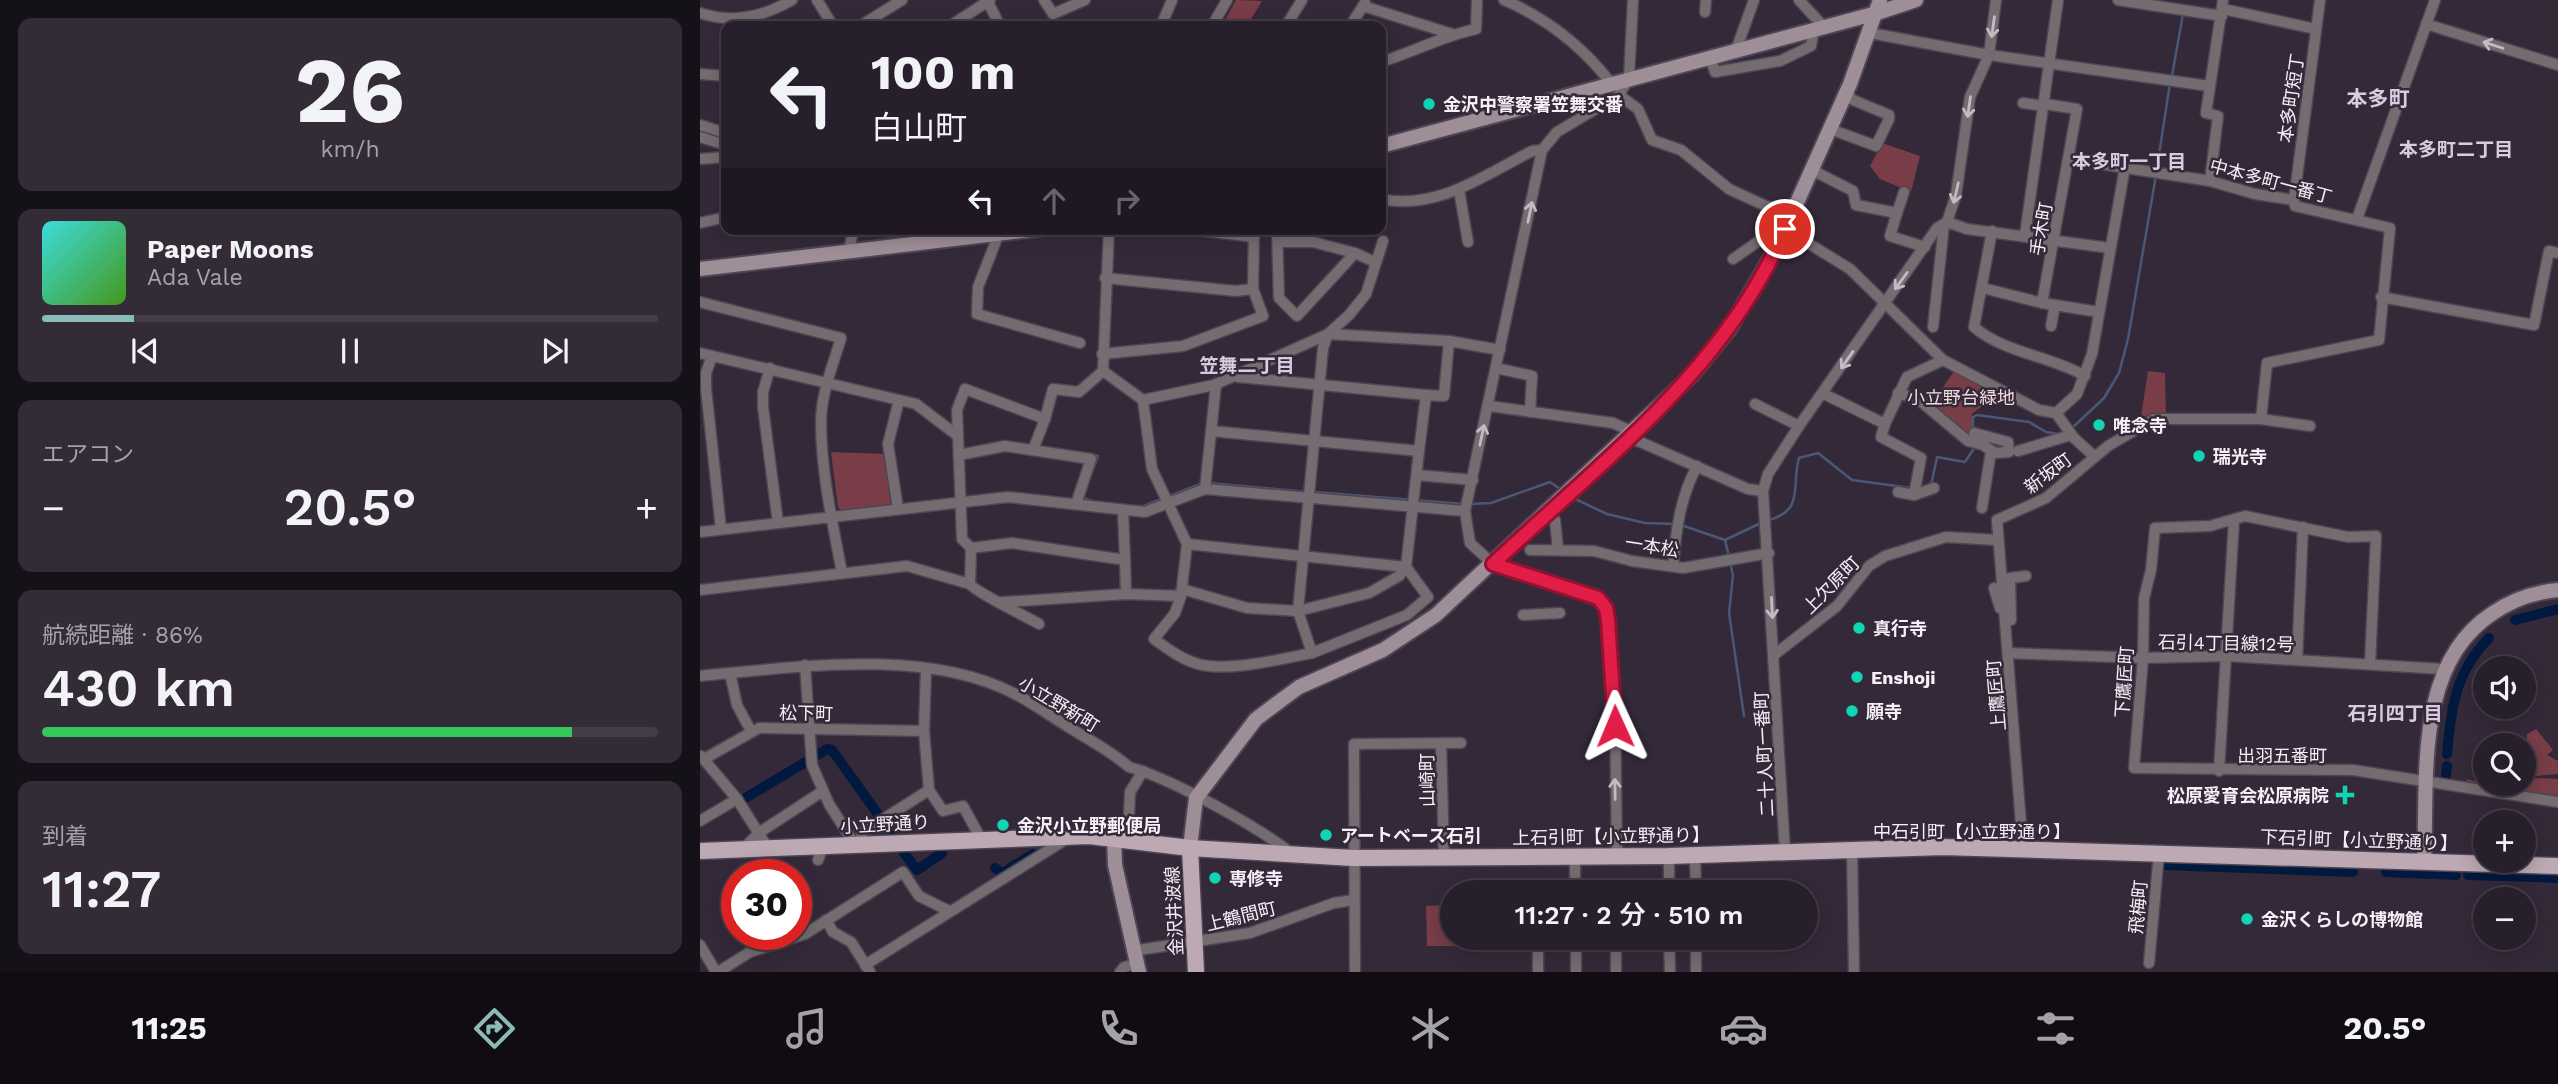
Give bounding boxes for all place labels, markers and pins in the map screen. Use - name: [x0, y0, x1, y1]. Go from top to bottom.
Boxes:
- place label: 金沢中警察署笠舞交番: [1443, 94, 1623, 115]
- marker: 金沢中警察署笠舞交番: [1421, 96, 1437, 112]
- pin: [1755, 199, 1815, 259]
- place label: 唯念寺: [2113, 415, 2167, 436]
- marker: 唯念寺: [2091, 417, 2107, 433]
- place label: 瑞光寺: [2213, 446, 2267, 467]
- marker: 瑞光寺: [2191, 448, 2207, 464]
- place label: 真行寺: [1873, 618, 1927, 639]
- marker: 真行寺: [1851, 620, 1867, 636]
- place label: Enshoji: [1871, 667, 1936, 688]
- marker: Enshoji: [1849, 669, 1865, 685]
- place label: 願寺: [1866, 701, 1902, 722]
- marker: 願寺: [1844, 703, 1860, 719]
- place label: 松原愛育会松原病院: [2167, 785, 2329, 806]
- marker: 松原愛育会松原病院: [2335, 785, 2355, 805]
- place label: 金沢小立野郵便局: [1017, 815, 1161, 836]
- marker: 金沢小立野郵便局: [995, 817, 1011, 833]
- place label: アートベース石引: [1340, 825, 1482, 846]
- marker: アートベース石引: [1318, 827, 1334, 843]
- place label: 専修寺: [1229, 868, 1283, 889]
- marker: 専修寺: [1207, 870, 1223, 886]
- place label: 金沢くらしの博物館: [2261, 909, 2423, 930]
- marker: 金沢くらしの博物館: [2239, 911, 2255, 927]

